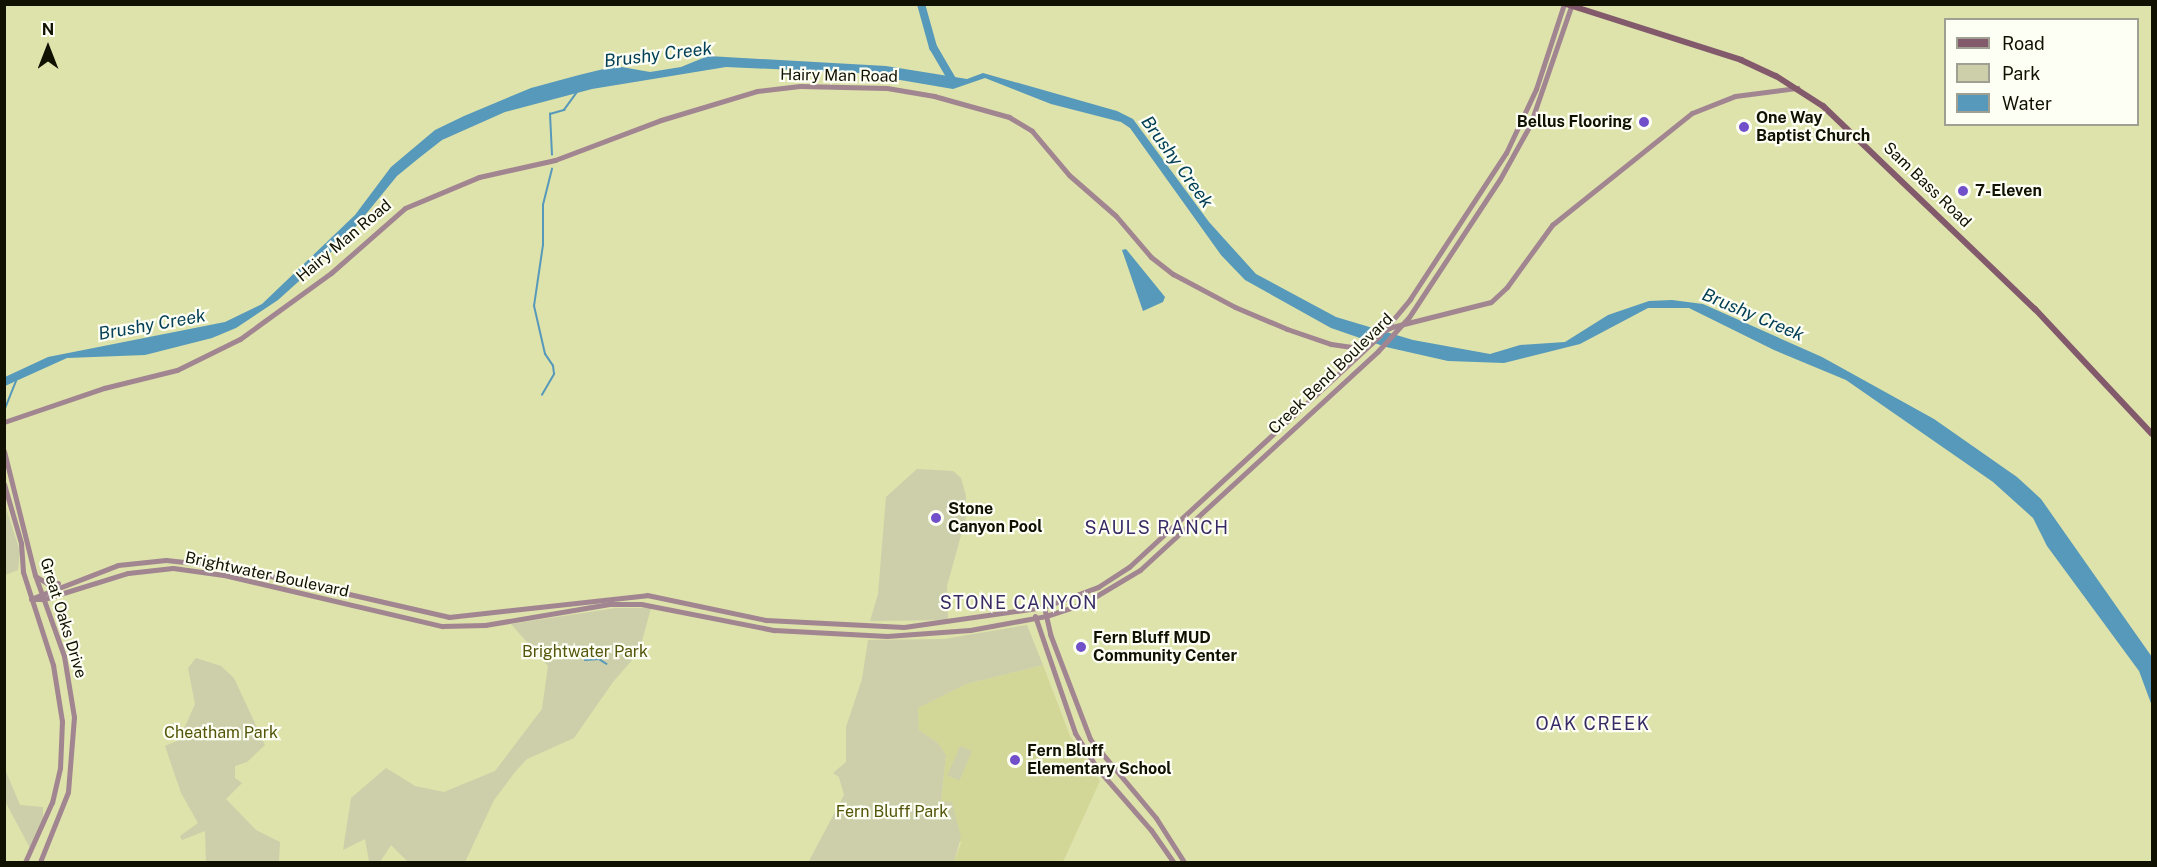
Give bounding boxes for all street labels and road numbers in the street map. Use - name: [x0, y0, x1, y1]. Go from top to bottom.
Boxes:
- street label: Hairy Man Road: [780, 65, 898, 87]
- street label: Sam Bass Road: [1879, 138, 1975, 232]
- street label: Hairy Man Road: [293, 196, 395, 286]
- street label: Creek Bend Boulevard: [1265, 310, 1397, 438]
- street label: Brightwater Boulevard: [183, 548, 351, 602]
- street label: Great Oaks Drive: [36, 555, 90, 681]

